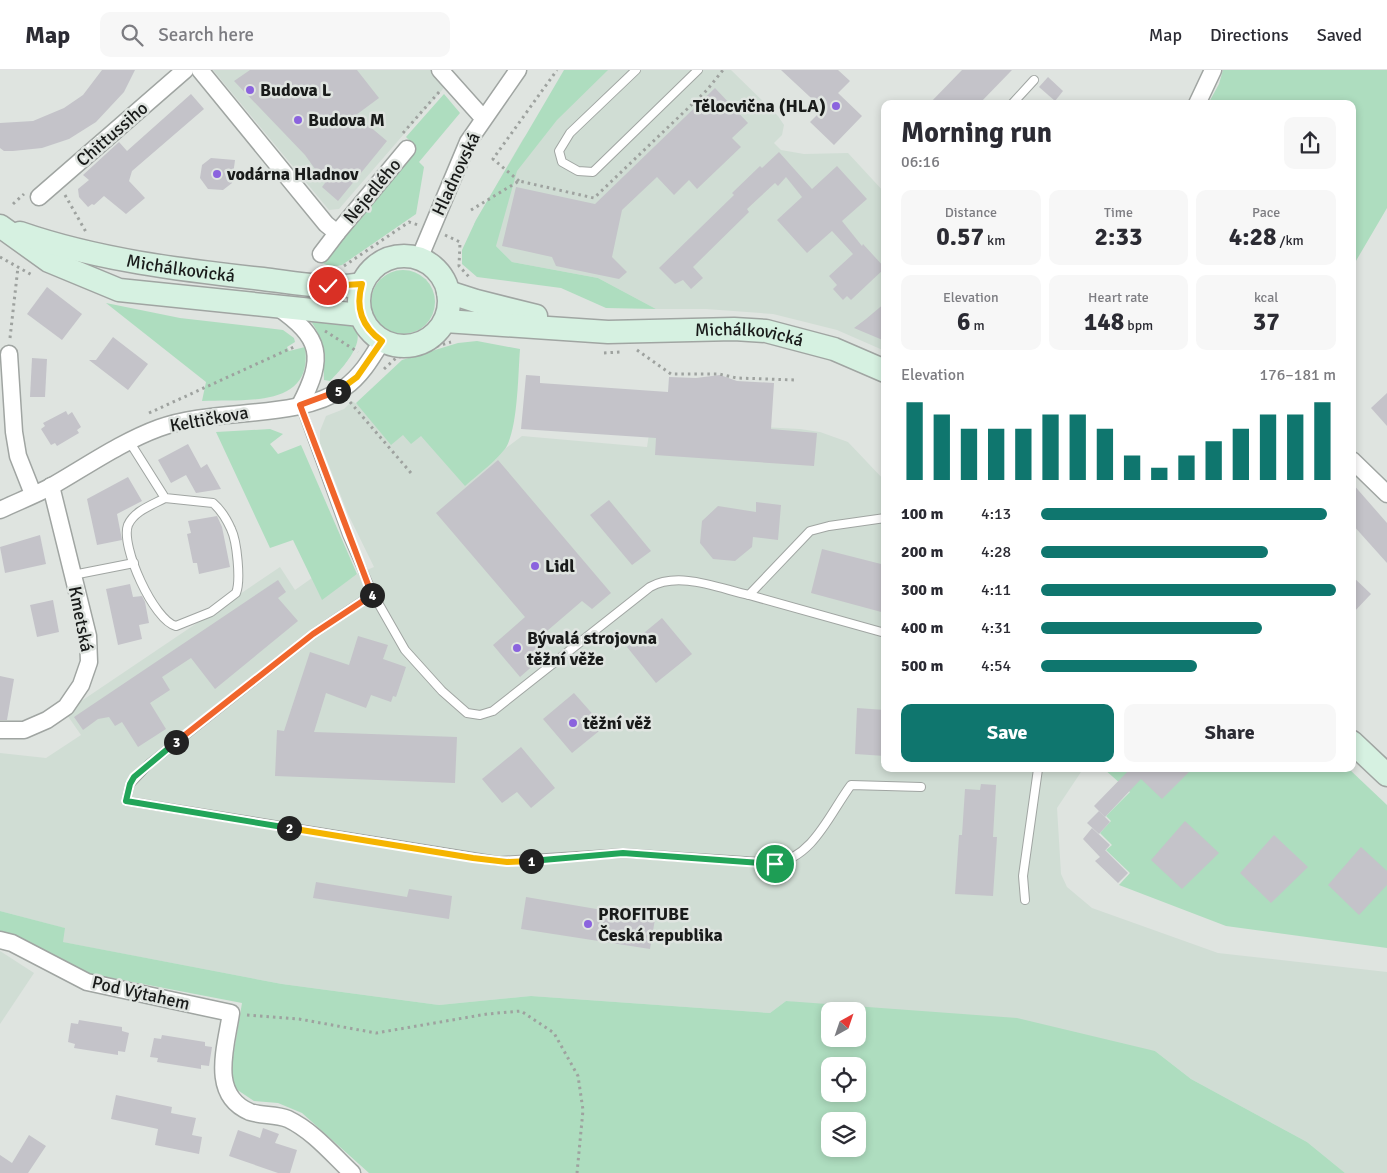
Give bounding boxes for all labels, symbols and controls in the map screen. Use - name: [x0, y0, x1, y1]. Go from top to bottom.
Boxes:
- search box: [100, 12, 450, 57]
- text: Map: [25, 20, 70, 50]
- icon: search: [118, 21, 146, 49]
- text: Search here: [158, 23, 254, 47]
- text: Map: [1149, 24, 1182, 46]
- text: Directions: [1210, 24, 1289, 46]
- text: Saved: [1317, 24, 1362, 46]
- place label: Budova L: [260, 79, 332, 101]
- marker: Budova L: [244, 84, 256, 96]
- place label: Tělocvična (HLA): [693, 95, 826, 117]
- street label: Chittussiho: [72, 97, 152, 171]
- marker: Tělocvična (HLA): [830, 100, 842, 112]
- place label: Budova M: [308, 109, 385, 131]
- marker: Budova M: [292, 114, 304, 126]
- text: Morning run: [901, 116, 1052, 150]
- button: share: [1284, 117, 1336, 169]
- street label: Hladnovská: [427, 129, 485, 219]
- text: 06:16: [901, 152, 940, 172]
- street label: Nejedlého: [338, 154, 406, 228]
- place label: vodárna Hladnov: [226, 163, 359, 185]
- marker: vodárna Hladnov: [211, 168, 223, 180]
- text: Distance: [945, 204, 997, 221]
- text: Time: [1104, 204, 1133, 221]
- text: Pace: [1252, 204, 1280, 221]
- text: 0.57: [936, 221, 984, 252]
- text: 2:33: [1095, 221, 1142, 252]
- text: 4:28: [1229, 221, 1277, 252]
- text: km: [984, 232, 1005, 249]
- text: /km: [1277, 232, 1304, 249]
- street label: Michálkovická: [125, 250, 236, 287]
- pin: [307, 265, 349, 307]
- icon: check: [314, 272, 342, 300]
- text: Elevation: [943, 289, 999, 306]
- text: Heart rate: [1088, 289, 1149, 306]
- text: kcal: [1254, 289, 1278, 306]
- text: 6: [957, 306, 970, 337]
- text: 148: [1084, 306, 1124, 337]
- text: 37: [1253, 306, 1280, 337]
- text: m: [970, 317, 985, 334]
- text: bpm: [1124, 317, 1153, 334]
- street label: Michálkovická: [695, 318, 806, 351]
- text: Elevation: [901, 365, 965, 385]
- text: 176–181 m: [1259, 365, 1336, 385]
- pin: 5: [326, 378, 350, 404]
- text: 5: [335, 383, 342, 400]
- street label: Keltičkova: [168, 401, 250, 437]
- text: 100 m: [901, 504, 943, 524]
- text: 4:13: [981, 504, 1011, 524]
- text: 200 m: [901, 542, 943, 562]
- text: 4:28: [981, 542, 1011, 562]
- place label: Lidl: [545, 555, 575, 577]
- marker: Lidl: [529, 560, 541, 572]
- text: 300 m: [901, 580, 943, 600]
- text: 4:11: [981, 580, 1011, 600]
- pin: 4: [360, 582, 384, 608]
- street label: Kmetská: [64, 584, 98, 654]
- text: 4: [369, 587, 376, 604]
- text: 400 m: [901, 618, 943, 638]
- text: 4:31: [981, 618, 1011, 638]
- place label: Bývalá strojovna těžní věže: [526, 627, 657, 670]
- marker: Bývalá strojovna těžní věže: [511, 642, 523, 654]
- text: 500 m: [901, 656, 943, 676]
- text: 4:54: [981, 656, 1011, 676]
- button: Save: [901, 704, 1114, 762]
- button: Share: [1124, 704, 1336, 762]
- place label: těžní věž: [582, 712, 651, 734]
- marker: těžní věž: [567, 717, 579, 729]
- pin: 3: [164, 730, 188, 754]
- text: 3: [173, 734, 180, 751]
- pin: 2: [276, 816, 302, 840]
- text: 2: [286, 820, 293, 837]
- pin: [754, 843, 796, 885]
- pin: 1: [518, 848, 544, 874]
- icon: arrive: [761, 850, 789, 878]
- text: 1: [528, 853, 535, 870]
- place label: PROFITUBE Česká republika: [598, 903, 723, 946]
- marker: PROFITUBE Česká republika: [582, 918, 594, 930]
- street label: Pod Výtahem: [90, 971, 192, 1015]
- north arrow: [821, 1002, 866, 1048]
- map controls: [821, 1002, 866, 1157]
- button: locate: [821, 1057, 866, 1102]
- button: layers: [821, 1112, 866, 1157]

